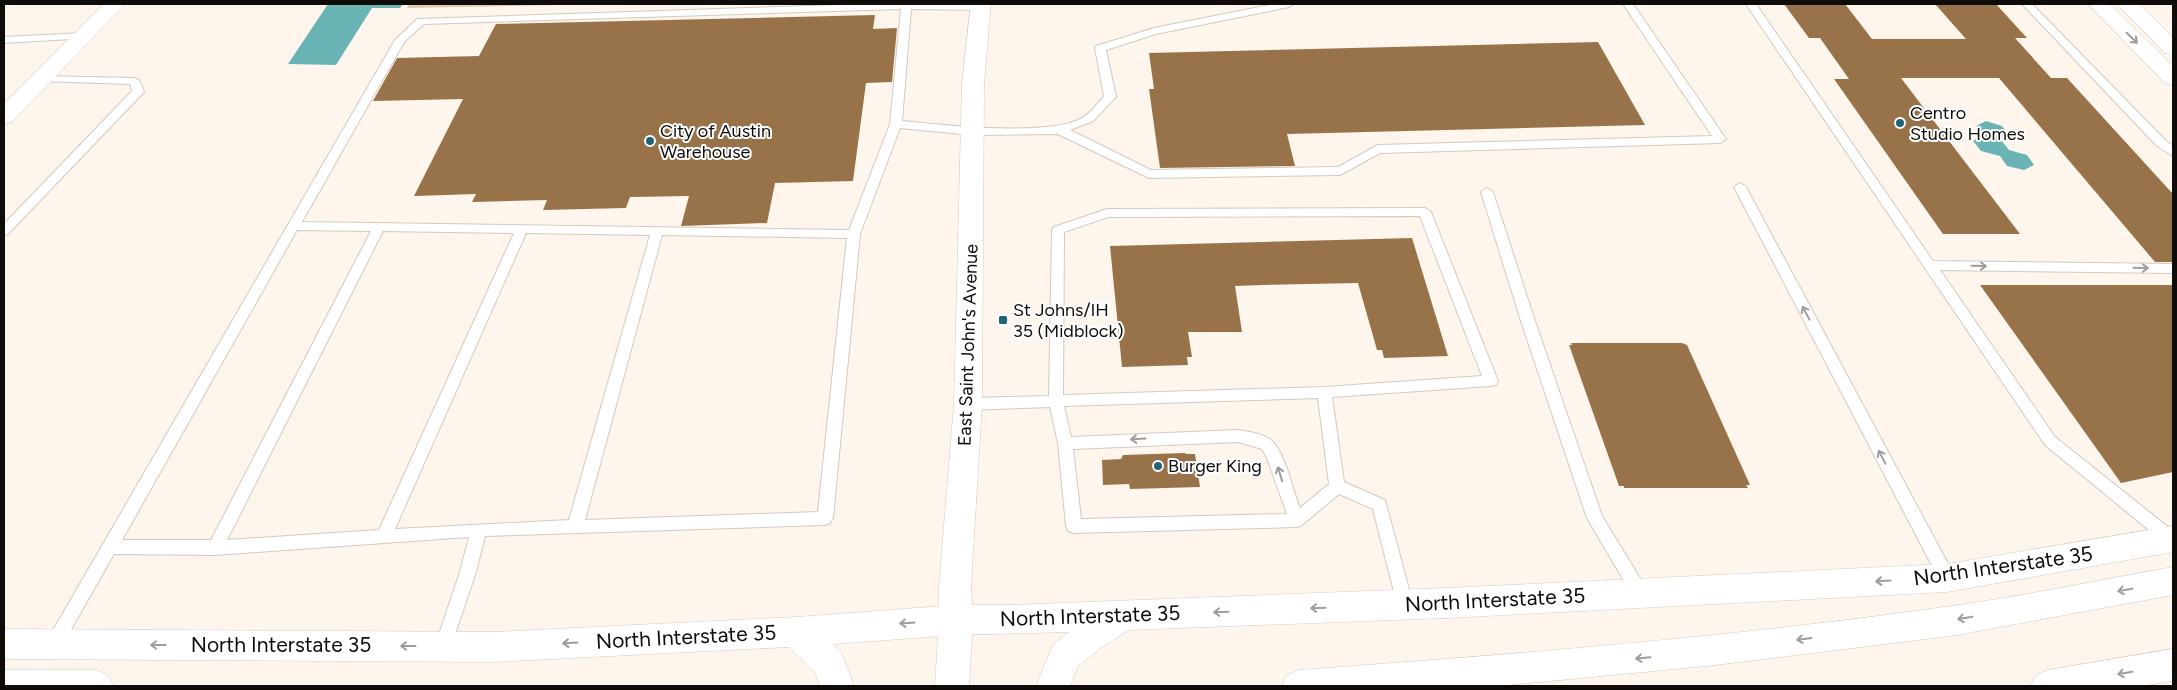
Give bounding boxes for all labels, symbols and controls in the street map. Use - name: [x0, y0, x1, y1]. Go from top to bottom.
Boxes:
- one-way arrow: [2126, 32, 2139, 44]
- place label: Centro Studio Homes: [1910, 102, 2025, 145]
- marker: Centro Studio Homes: [1894, 117, 1906, 129]
- place label: City of Austin Warehouse: [660, 120, 771, 163]
- marker: City of Austin Warehouse: [644, 135, 656, 147]
- street label: East Saint John's Avenue: [953, 243, 983, 446]
- one-way arrow: [1970, 261, 1986, 271]
- one-way arrow: [2132, 263, 2149, 273]
- place label: St Johns/IH 35 (Midblock): [1013, 299, 1124, 342]
- one-way arrow: [1801, 306, 1810, 321]
- marker: St Johns/IH 35 (Midblock): [997, 314, 1009, 326]
- one-way arrow: [1130, 435, 1146, 444]
- one-way arrow: [1877, 449, 1887, 464]
- place label: Burger King: [1168, 455, 1262, 477]
- marker: Burger King: [1152, 460, 1164, 472]
- one-way arrow: [1274, 466, 1284, 482]
- street label: North Interstate 35: [1912, 541, 2094, 590]
- one-way arrow: [1875, 577, 1891, 586]
- street label: North Interstate 35: [1404, 582, 1586, 617]
- one-way arrow: [2118, 585, 2134, 595]
- street label: North Interstate 35: [999, 600, 1181, 631]
- one-way arrow: [1310, 603, 1326, 612]
- one-way arrow: [1213, 607, 1229, 616]
- one-way arrow: [1958, 614, 1974, 624]
- one-way arrow: [899, 618, 915, 628]
- street label: North Interstate 35: [595, 619, 777, 654]
- street label: North Interstate 35: [191, 632, 371, 657]
- one-way arrow: [1796, 634, 1812, 644]
- one-way arrow: [562, 638, 578, 648]
- one-way arrow: [150, 640, 166, 650]
- one-way arrow: [400, 641, 416, 651]
- one-way arrow: [1635, 653, 1651, 662]
- one-way arrow: [2118, 668, 2134, 678]

